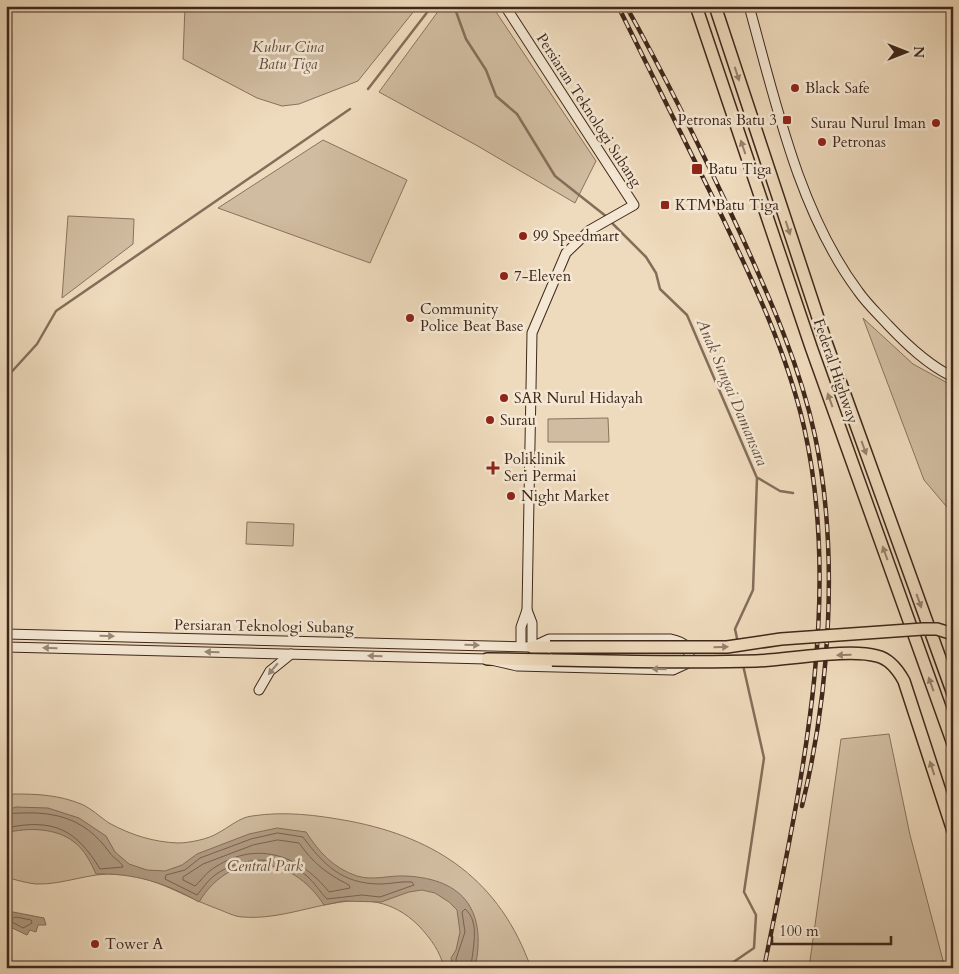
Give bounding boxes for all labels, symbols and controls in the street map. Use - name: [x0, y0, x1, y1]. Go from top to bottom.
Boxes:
- north arrow: [882, 28, 932, 78]
- street label: Persiaran Teknologi Subang: [532, 29, 647, 191]
- park label: Kubur Cina Batu Tiga: [252, 37, 324, 74]
- text: N: [909, 46, 928, 58]
- one-way arrow: [733, 67, 741, 82]
- place label: Black Safe: [805, 78, 870, 98]
- marker: Black Safe: [789, 82, 801, 94]
- place label: Petronas Batu 3: [678, 110, 777, 130]
- place label: Surau Nurul Iman: [811, 113, 926, 133]
- marker: Petronas Batu 3: [781, 114, 793, 126]
- marker: Surau Nurul Iman: [930, 117, 942, 129]
- place label: Petronas: [832, 132, 886, 152]
- marker: Petronas: [816, 136, 828, 148]
- one-way arrow: [739, 139, 747, 154]
- place label: Batu Tiga: [708, 159, 772, 179]
- marker: Batu Tiga: [690, 162, 704, 176]
- place label: KTM Batu Tiga: [675, 195, 780, 215]
- marker: KTM Batu Tiga: [659, 199, 671, 211]
- one-way arrow: [785, 221, 792, 236]
- place label: 99 Speedmart: [533, 226, 619, 246]
- marker: 99 Speedmart: [517, 230, 529, 242]
- place label: 7-Eleven: [514, 266, 572, 286]
- marker: 7-Eleven: [498, 270, 510, 282]
- place label: Community Police Beat Base: [420, 299, 524, 336]
- marker: Community Police Beat Base: [404, 312, 416, 324]
- water label: Anak Sungai Damansara: [691, 314, 773, 469]
- street label: Federal Highway: [809, 316, 863, 426]
- place label: SAR Nurul Hidayah: [514, 388, 644, 408]
- marker: SAR Nurul Hidayah: [498, 392, 510, 404]
- one-way arrow: [826, 392, 834, 407]
- place label: Surau: [500, 410, 536, 430]
- marker: Surau: [484, 414, 496, 426]
- one-way arrow: [860, 441, 868, 456]
- place label: Poliklinik Seri Permai: [504, 449, 577, 486]
- marker: Poliklinik Seri Permai: [486, 461, 500, 475]
- place label: Night Market: [521, 486, 609, 506]
- marker: Night Market: [505, 490, 517, 502]
- one-way arrow: [881, 545, 889, 560]
- one-way arrow: [915, 594, 923, 609]
- street label: Persiaran Teknologi Subang: [174, 614, 355, 638]
- one-way arrow: [100, 632, 116, 640]
- one-way arrow: [465, 641, 481, 649]
- one-way arrow: [713, 643, 729, 651]
- one-way arrow: [42, 644, 58, 652]
- one-way arrow: [204, 648, 220, 656]
- one-way arrow: [836, 651, 852, 659]
- one-way arrow: [366, 652, 382, 660]
- one-way arrow: [267, 663, 278, 676]
- one-way arrow: [651, 665, 667, 673]
- one-way arrow: [927, 676, 935, 691]
- one-way arrow: [928, 760, 936, 775]
- park label: Central Park: [227, 856, 303, 876]
- scale bar: [772, 914, 890, 946]
- text: 100 m: [779, 921, 819, 941]
- place label: Tower A: [105, 934, 163, 954]
- marker: Tower A: [89, 938, 101, 950]

